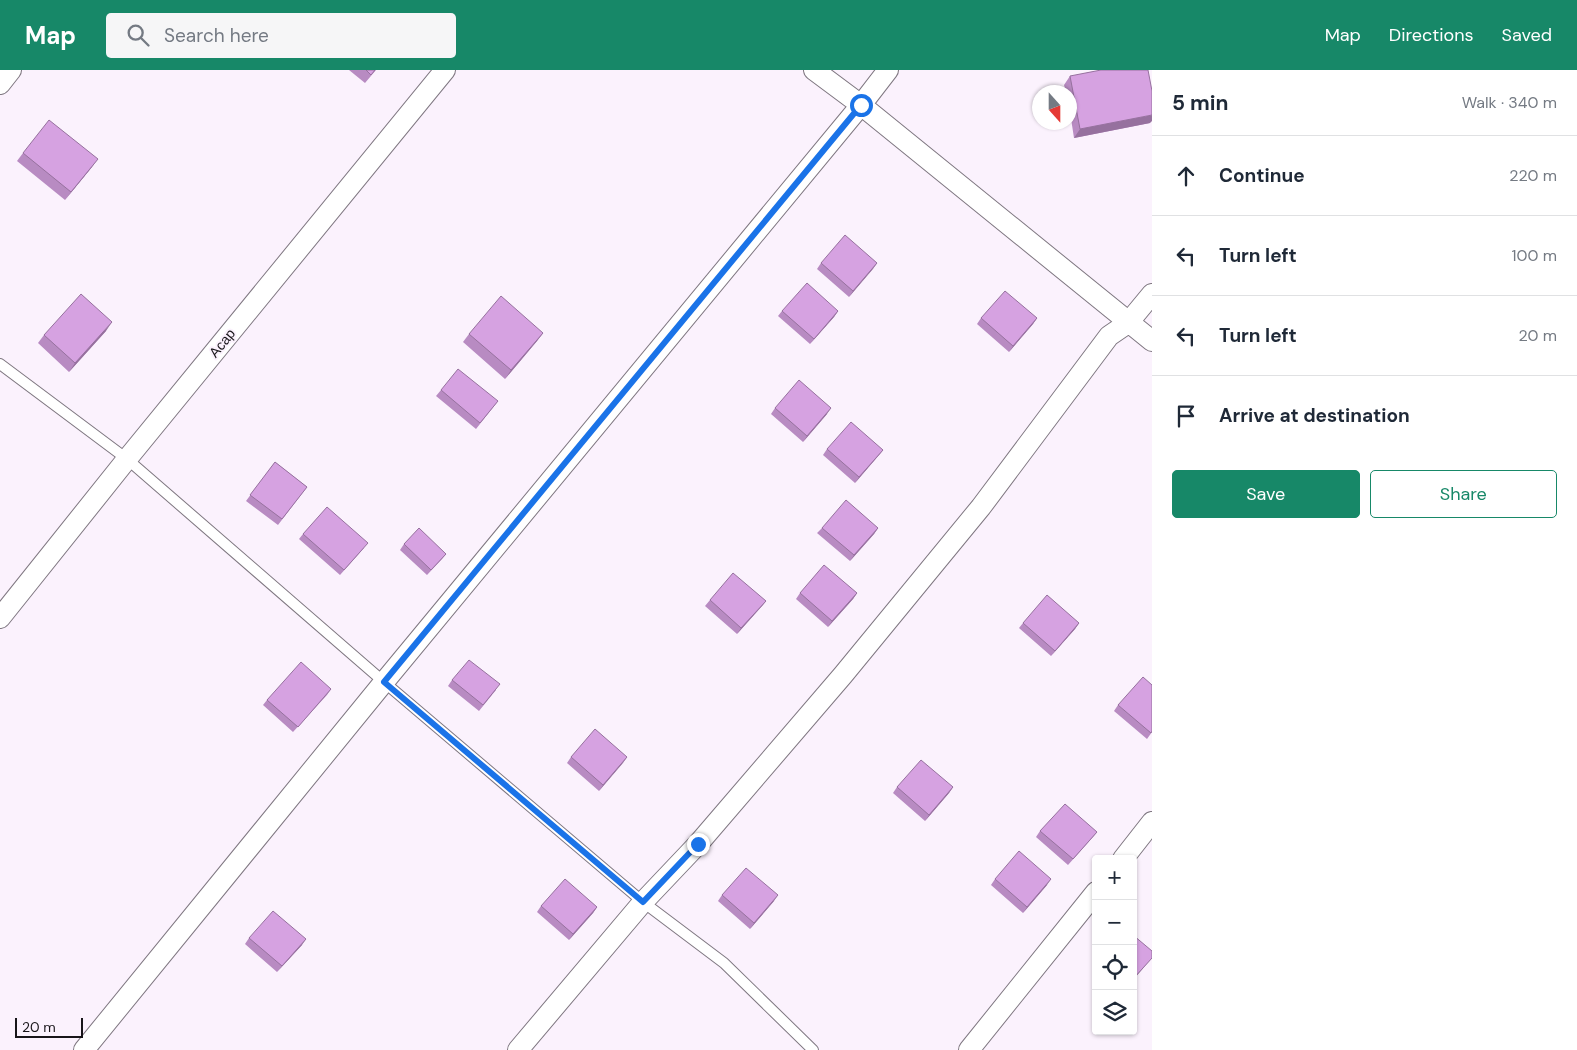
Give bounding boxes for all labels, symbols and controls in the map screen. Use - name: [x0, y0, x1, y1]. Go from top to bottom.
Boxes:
- search box: [106, 13, 456, 58]
- text: Map: [25, 20, 76, 51]
- icon: search: [124, 21, 152, 49]
- text: Search here: [164, 23, 269, 48]
- text: Map: [1325, 23, 1361, 47]
- text: Directions: [1389, 23, 1474, 47]
- text: Saved: [1502, 23, 1552, 47]
- north arrow: [1032, 85, 1077, 130]
- text: 5 min: [1172, 89, 1228, 117]
- text: Walk · 340 m: [1462, 92, 1557, 113]
- route start: [850, 94, 873, 117]
- icon: ahead: [1172, 162, 1200, 190]
- text: Continue: [1219, 163, 1305, 188]
- text: 220 m: [1509, 165, 1557, 186]
- icon: left: [1172, 242, 1200, 270]
- text: Turn left: [1219, 243, 1297, 268]
- text: 100 m: [1512, 245, 1557, 266]
- icon: left: [1172, 322, 1200, 350]
- text: Turn left: [1219, 323, 1297, 348]
- street label: Асар: [205, 325, 239, 361]
- text: 20 m: [1518, 325, 1557, 346]
- icon: arrive: [1172, 402, 1200, 430]
- text: Arrive at destination: [1219, 403, 1410, 428]
- button: Save: [1172, 470, 1360, 518]
- button: Share: [1370, 470, 1557, 518]
- route end: [687, 833, 710, 856]
- map controls: [1092, 855, 1137, 1035]
- button: +: [1092, 855, 1137, 900]
- button: −: [1092, 900, 1137, 945]
- button: locate: [1092, 945, 1137, 990]
- button: layers: [1092, 990, 1137, 1035]
- scale bar: [15, 1015, 82, 1038]
- text: 20 m: [22, 1018, 56, 1036]

